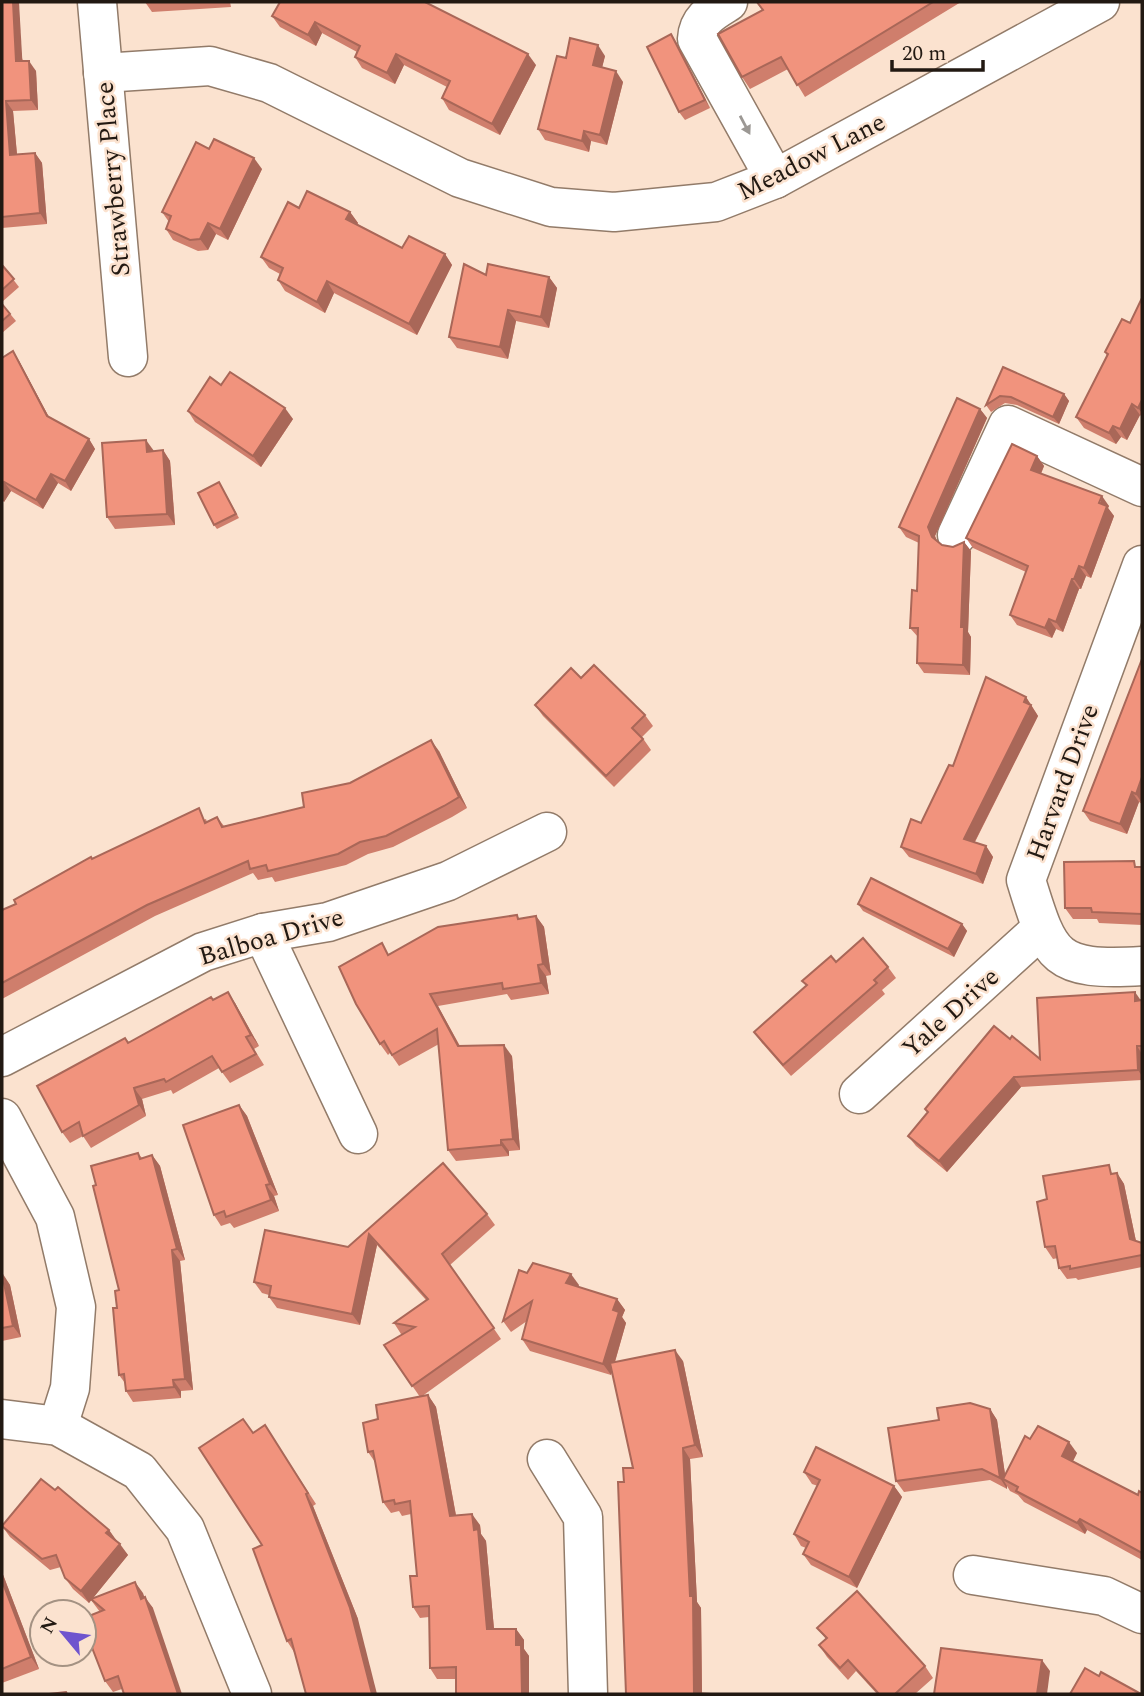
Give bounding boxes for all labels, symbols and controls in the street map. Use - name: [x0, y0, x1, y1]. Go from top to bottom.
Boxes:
- scale bar: [892, 28, 983, 72]
- text: 20 m: [902, 38, 946, 70]
- street label: Strawberry Place: [85, 80, 141, 278]
- street label: Meadow Lane: [730, 102, 893, 211]
- one-way arrow: [740, 115, 751, 135]
- street label: Harvard Drive: [1016, 698, 1110, 866]
- street label: Balboa Drive: [194, 897, 348, 977]
- street label: Yale Drive: [893, 958, 1009, 1068]
- north arrow: [28, 1598, 98, 1668]
- text: N: [33, 1612, 66, 1639]

